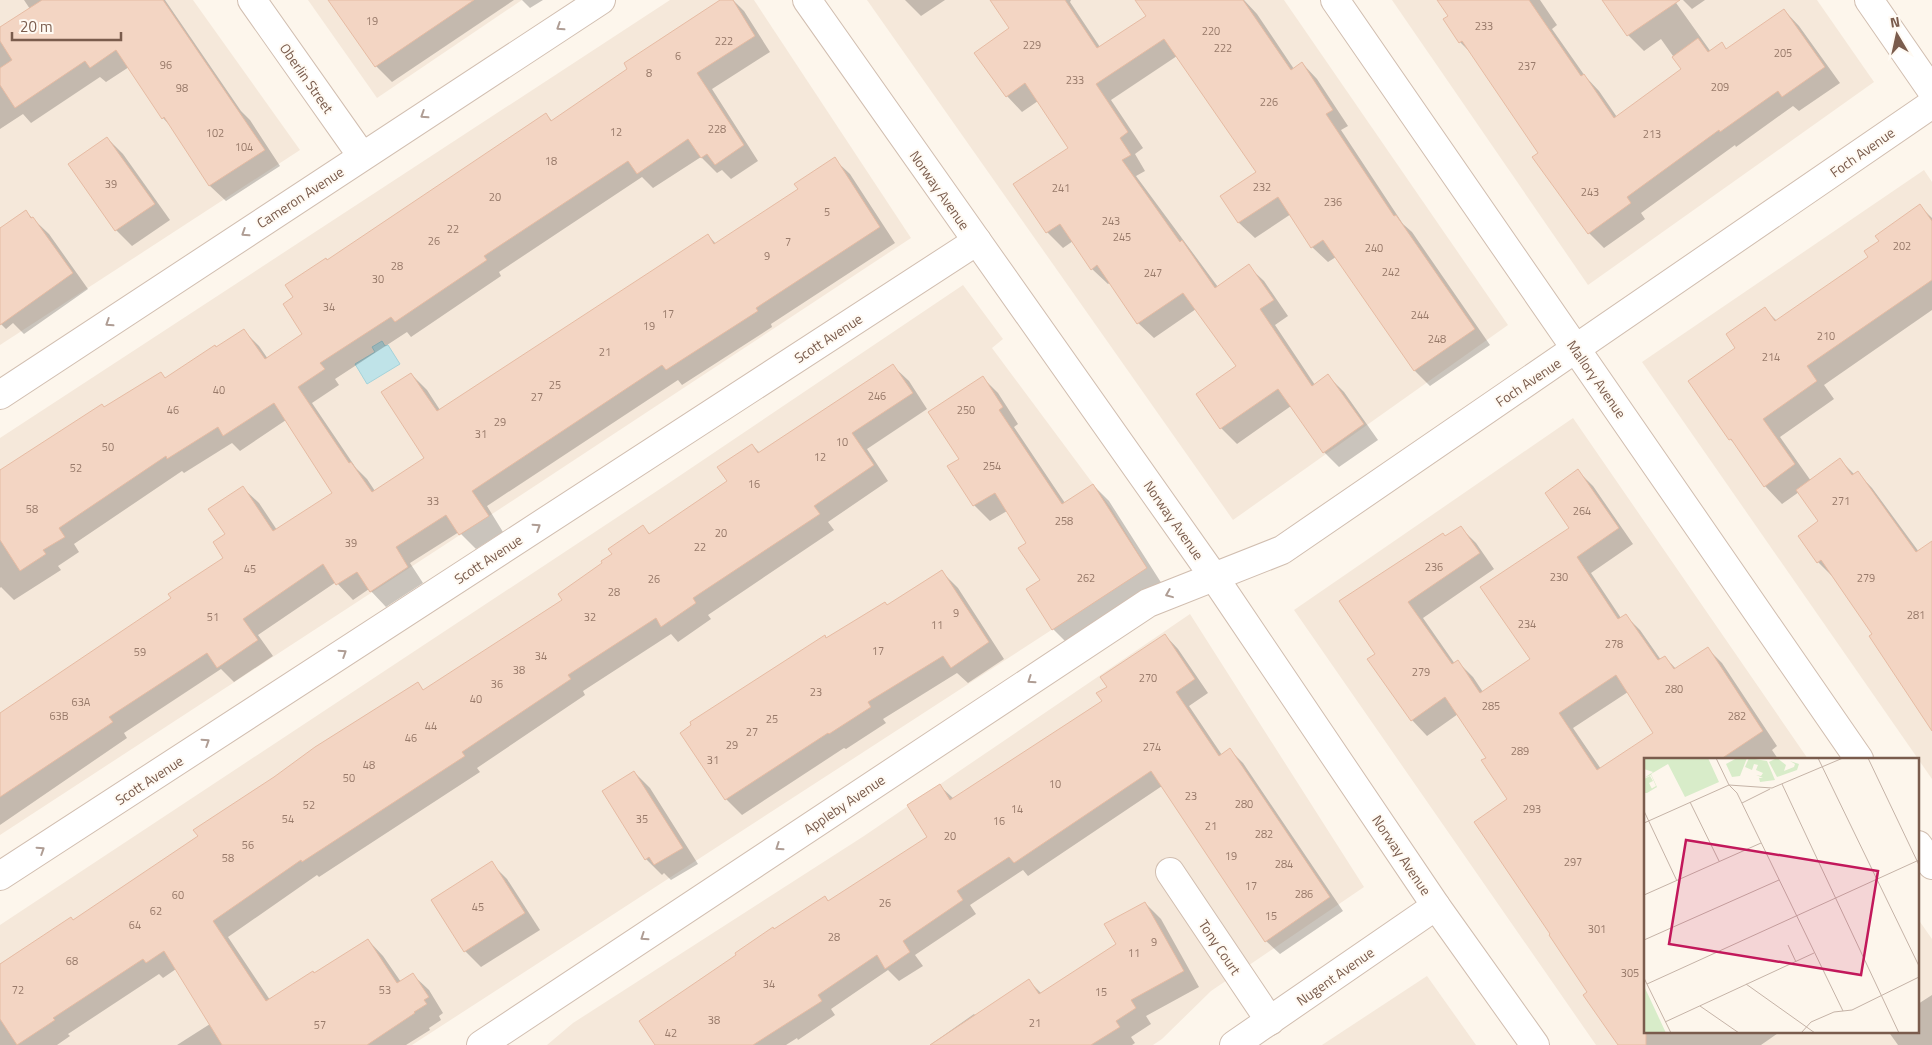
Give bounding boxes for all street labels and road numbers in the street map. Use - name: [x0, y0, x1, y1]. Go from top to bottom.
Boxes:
- street label: Oberlin Street: [275, 39, 339, 117]
- street label: Foch Avenue: [1825, 122, 1899, 182]
- street label: Norway Avenue: [905, 146, 975, 234]
- street label: Cameron Avenue: [252, 161, 348, 233]
- street label: Scott Avenue: [790, 308, 866, 368]
- street label: Mallory Avenue: [1562, 336, 1632, 422]
- street label: Foch Avenue: [1491, 352, 1565, 412]
- street label: Norway Avenue: [1139, 476, 1209, 564]
- street label: Scott Avenue: [450, 529, 526, 589]
- street label: Scott Avenue: [111, 750, 187, 810]
- street label: Appleby Avenue: [799, 769, 889, 839]
- street label: Norway Avenue: [1367, 811, 1437, 899]
- street label: Tony Court: [1194, 915, 1246, 979]
- street label: Nugent Avenue: [1292, 941, 1378, 1011]

